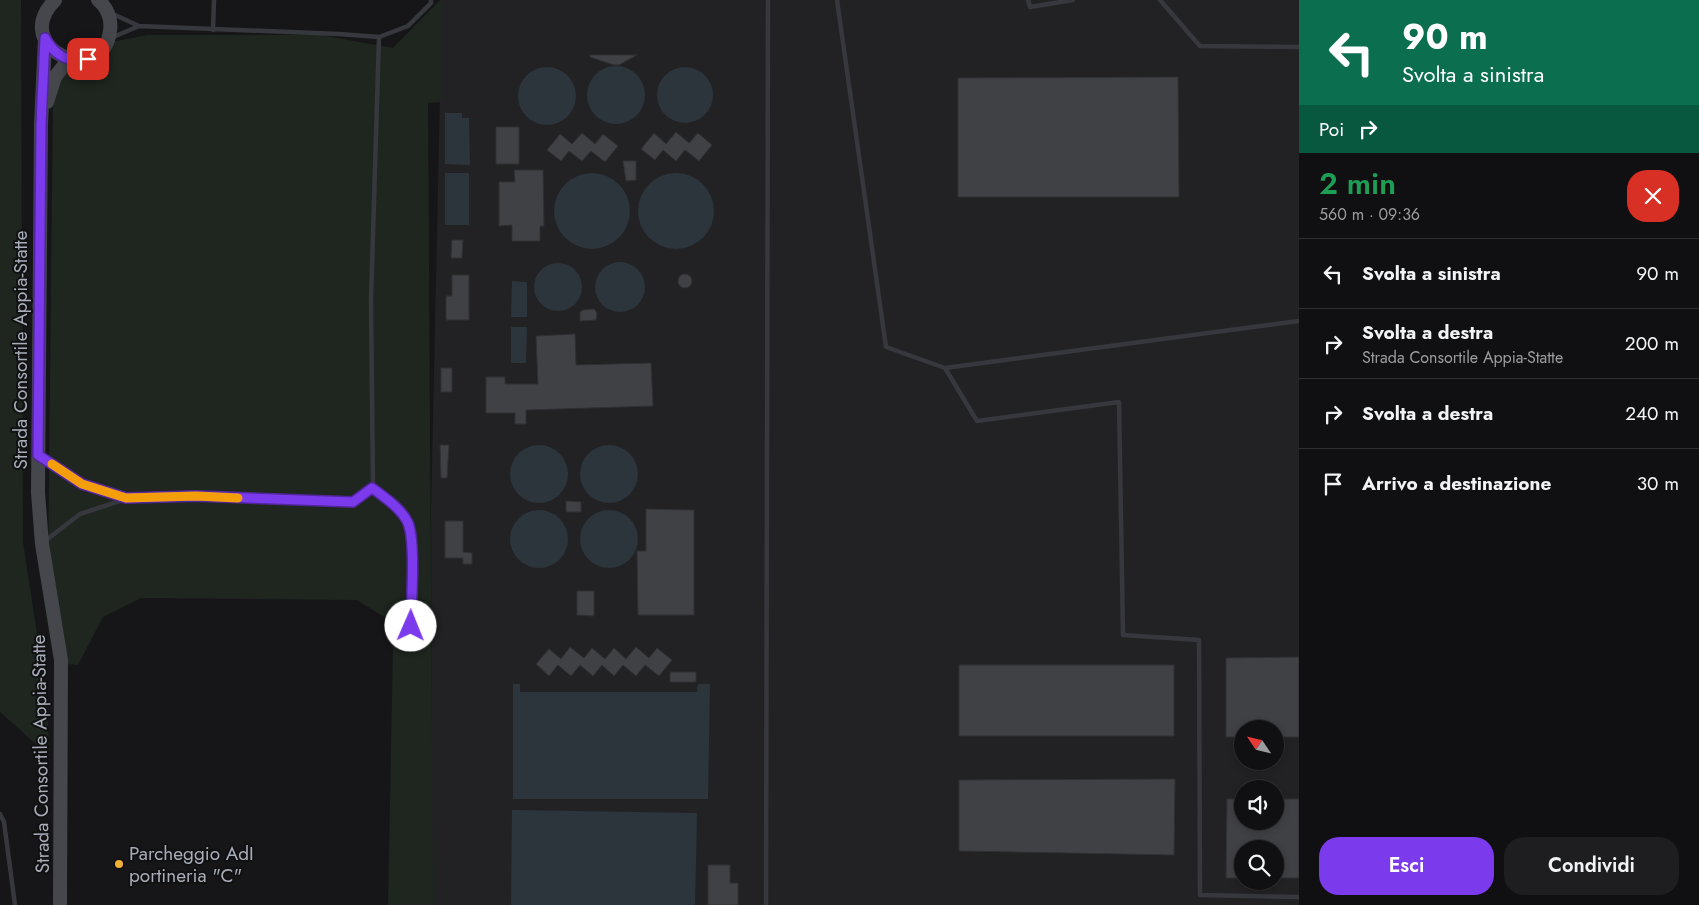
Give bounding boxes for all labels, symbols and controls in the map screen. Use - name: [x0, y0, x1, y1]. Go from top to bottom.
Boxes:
- text: 90 m: [1402, 12, 1488, 62]
- icon: left: [1319, 20, 1384, 85]
- pin: [67, 38, 109, 80]
- icon: arrive: [74, 45, 102, 73]
- text: Svolta a sinistra: [1402, 58, 1544, 90]
- icon: right: [1354, 115, 1382, 143]
- text: Poi: [1319, 116, 1344, 143]
- text: 2 min: [1319, 162, 1396, 205]
- button: close: [1627, 170, 1679, 222]
- text: 560 m · 09:36: [1319, 203, 1420, 226]
- street label: Strada Consortile Appia-Statte: [7, 230, 34, 469]
- icon: left: [1319, 260, 1347, 288]
- text: Svolta a sinistra: [1362, 260, 1501, 287]
- text: 90 m: [1636, 260, 1679, 287]
- text: Svolta a destra: [1362, 319, 1493, 346]
- icon: right: [1319, 330, 1347, 358]
- text: 200 m: [1625, 330, 1679, 357]
- text: Strada Consortile Appia-Statte: [1362, 346, 1563, 369]
- icon: right: [1319, 400, 1347, 428]
- text: Svolta a destra: [1362, 400, 1493, 427]
- text: 240 m: [1625, 400, 1679, 427]
- icon: arrive: [1319, 470, 1347, 498]
- text: Arrivo a destinazione: [1362, 470, 1551, 497]
- text: 30 m: [1637, 470, 1679, 497]
- position arrow: [384, 599, 436, 651]
- street label: Strada Consortile Appia-Statte: [25, 634, 56, 874]
- north arrow: [1234, 720, 1284, 770]
- map controls: [1234, 720, 1284, 890]
- button: sound: [1234, 780, 1284, 830]
- button: Esci: [1319, 837, 1494, 895]
- button: Condividi: [1504, 837, 1679, 895]
- place label: Parcheggio AdI portineria "C": [129, 840, 254, 889]
- button: search: [1234, 840, 1284, 890]
- marker: Parcheggio AdI portineria "C": [113, 858, 125, 870]

